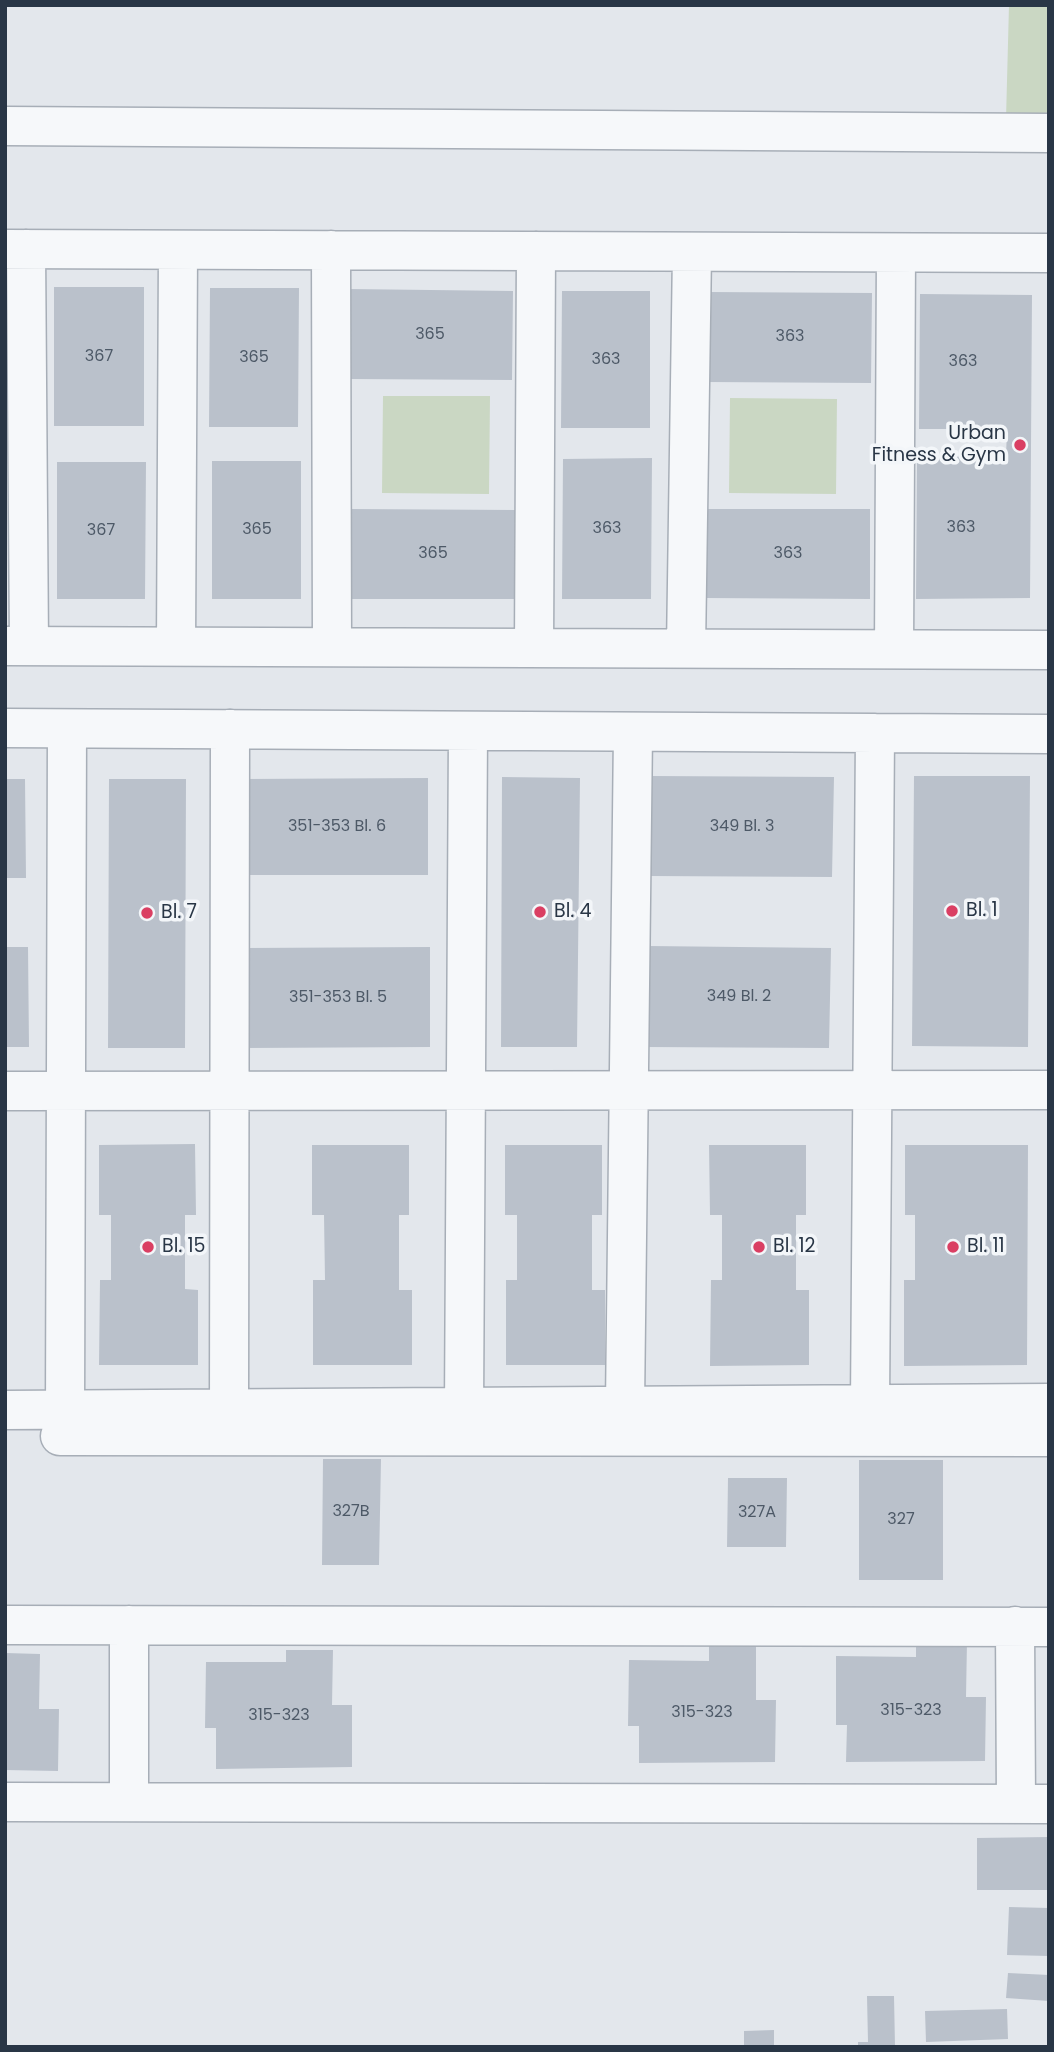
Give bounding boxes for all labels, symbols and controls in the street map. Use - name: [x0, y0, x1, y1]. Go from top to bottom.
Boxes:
- house number: 365: [415, 325, 445, 345]
- house number: 363: [775, 327, 805, 347]
- house number: 367: [85, 347, 113, 367]
- house number: 365: [239, 348, 269, 368]
- house number: 363: [591, 350, 621, 370]
- house number: 363: [948, 352, 978, 372]
- place label: Urban Fitness & Gym: [872, 423, 1006, 467]
- marker: Urban Fitness & Gym: [1012, 437, 1028, 453]
- house number: 363: [946, 518, 976, 538]
- house number: 363: [592, 519, 622, 539]
- house number: 365: [242, 520, 272, 540]
- house number: 367: [87, 521, 115, 541]
- house number: 365: [418, 544, 448, 564]
- house number: 363: [773, 544, 803, 564]
- house number: 351-353 Bl. 6: [288, 817, 386, 837]
- house number: 349 Bl. 3: [710, 817, 774, 837]
- place label: Bl. 1: [966, 900, 997, 922]
- place label: Bl. 4: [554, 901, 591, 923]
- place label: Bl. 7: [161, 902, 197, 924]
- marker: Bl. 1: [944, 903, 960, 919]
- marker: Bl. 4: [532, 904, 548, 920]
- marker: Bl. 7: [139, 905, 155, 921]
- house number: 349 Bl. 2: [707, 987, 771, 1007]
- house number: 351-353 Bl. 5: [289, 988, 387, 1008]
- place label: Bl. 15: [162, 1236, 205, 1258]
- place label: Bl. 12: [773, 1236, 815, 1258]
- place label: Bl. 11: [967, 1236, 1005, 1258]
- marker: Bl. 15: [140, 1239, 156, 1255]
- marker: Bl. 12: [751, 1239, 767, 1255]
- marker: Bl. 11: [945, 1239, 961, 1255]
- house number: 327B: [332, 1502, 370, 1522]
- house number: 327A: [738, 1503, 776, 1523]
- house number: 327: [887, 1510, 915, 1530]
- house number: 315-323: [880, 1701, 942, 1721]
- house number: 315-323: [671, 1703, 733, 1723]
- house number: 315-323: [248, 1706, 310, 1726]

